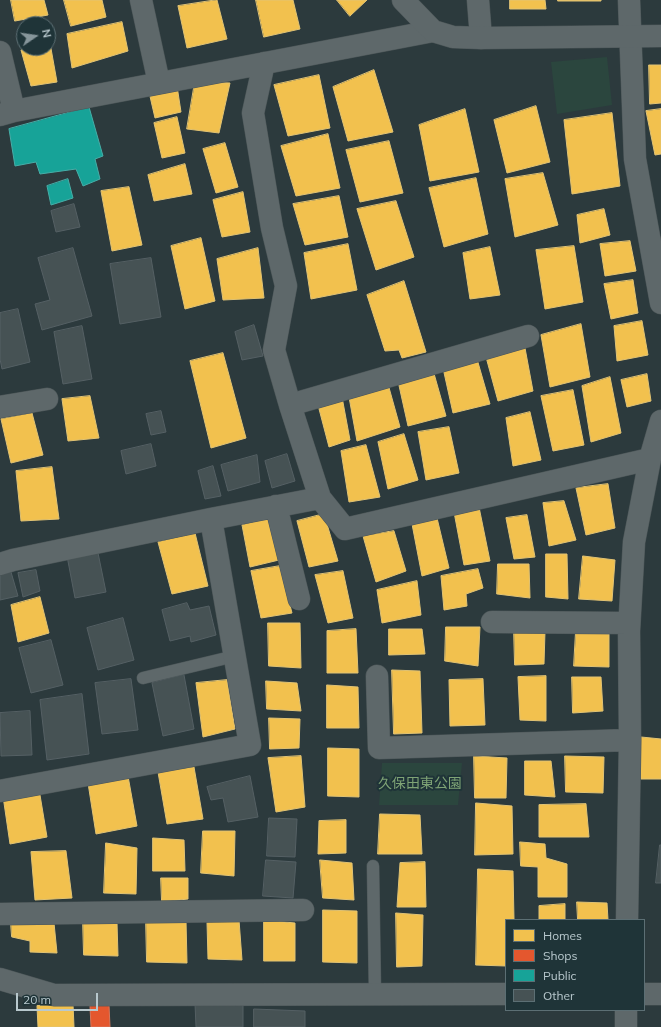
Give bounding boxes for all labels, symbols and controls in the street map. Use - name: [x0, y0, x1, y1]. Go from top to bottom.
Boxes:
- north arrow: [16, 16, 56, 56]
- text: N: [39, 28, 54, 39]
- park label: 久保田東公園: [378, 776, 462, 792]
- legend: [505, 919, 645, 1011]
- text: Homes: [543, 928, 582, 943]
- text: Shops: [543, 948, 578, 963]
- text: Public: [543, 968, 577, 983]
- scale bar: [18, 985, 100, 1011]
- text: Other: [543, 988, 574, 1003]
- text: 20 m: [23, 992, 51, 1007]

